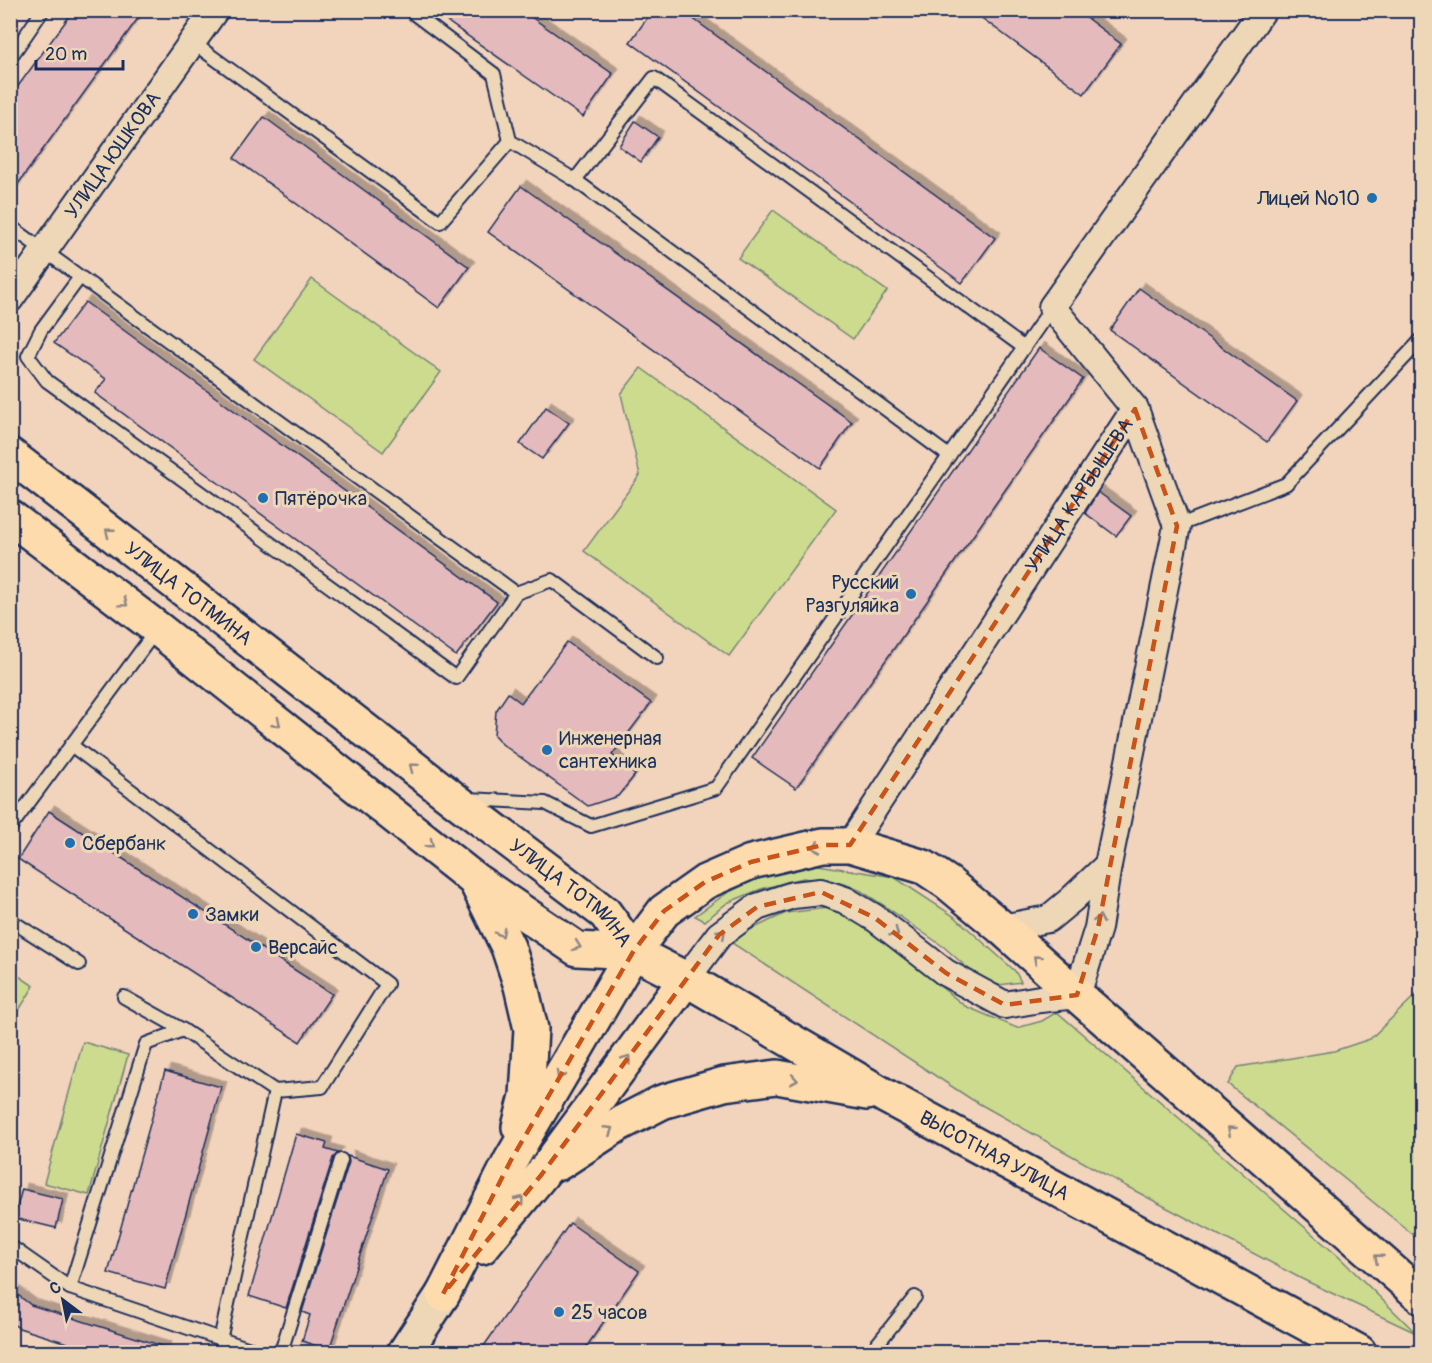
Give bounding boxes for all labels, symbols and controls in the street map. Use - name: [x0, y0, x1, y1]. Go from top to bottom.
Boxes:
- scale bar: [36, 33, 123, 71]
- text: 20 m: [45, 43, 87, 66]
- street label: УЛИЦА ЮШКОВА: [59, 86, 166, 223]
- place label: Лицей №10: [1256, 186, 1360, 211]
- marker: Лицей №10: [1365, 191, 1379, 205]
- street label: УЛИЦА КАРБЫШЕВА: [1019, 413, 1138, 577]
- place label: Пятёрочка: [275, 486, 367, 511]
- marker: Пятёрочка: [256, 491, 270, 505]
- one-way arrow: [105, 528, 116, 539]
- street label: УЛИЦА ТОТМИНА: [120, 536, 257, 651]
- place label: Русский Разгуляйка: [806, 570, 899, 618]
- marker: Русский Разгуляйка: [904, 587, 918, 601]
- one-way arrow: [117, 596, 128, 607]
- one-way arrow: [271, 716, 282, 727]
- place label: Инженерная сантехника: [559, 726, 662, 774]
- marker: Инженерная сантехника: [540, 743, 554, 757]
- one-way arrow: [409, 763, 420, 774]
- place label: Сбербанк: [82, 831, 166, 856]
- street label: УЛИЦА ТОТМИНА: [505, 833, 638, 951]
- marker: Сбербанк: [63, 836, 77, 850]
- one-way arrow: [423, 837, 434, 848]
- one-way arrow: [811, 840, 821, 853]
- place label: Замки: [205, 902, 259, 927]
- marker: Замки: [186, 907, 200, 921]
- one-way arrow: [1092, 914, 1105, 924]
- one-way arrow: [888, 925, 899, 936]
- one-way arrow: [494, 926, 506, 937]
- one-way arrow: [715, 930, 726, 941]
- place label: Версайс: [268, 935, 338, 960]
- one-way arrow: [571, 938, 581, 951]
- marker: Версайс: [249, 940, 263, 954]
- one-way arrow: [1033, 955, 1044, 966]
- one-way arrow: [619, 1054, 630, 1065]
- one-way arrow: [556, 1069, 568, 1079]
- one-way arrow: [789, 1074, 798, 1086]
- street label: ВЫСОТНАЯ УЛИЦА: [915, 1105, 1074, 1206]
- one-way arrow: [603, 1126, 613, 1138]
- one-way arrow: [1227, 1126, 1238, 1137]
- one-way arrow: [513, 1196, 524, 1207]
- one-way arrow: [1373, 1255, 1384, 1266]
- north arrow: [33, 1270, 93, 1330]
- text: С: [46, 1277, 65, 1299]
- place label: 25 часов: [571, 1300, 648, 1325]
- marker: 25 часов: [552, 1305, 566, 1319]

